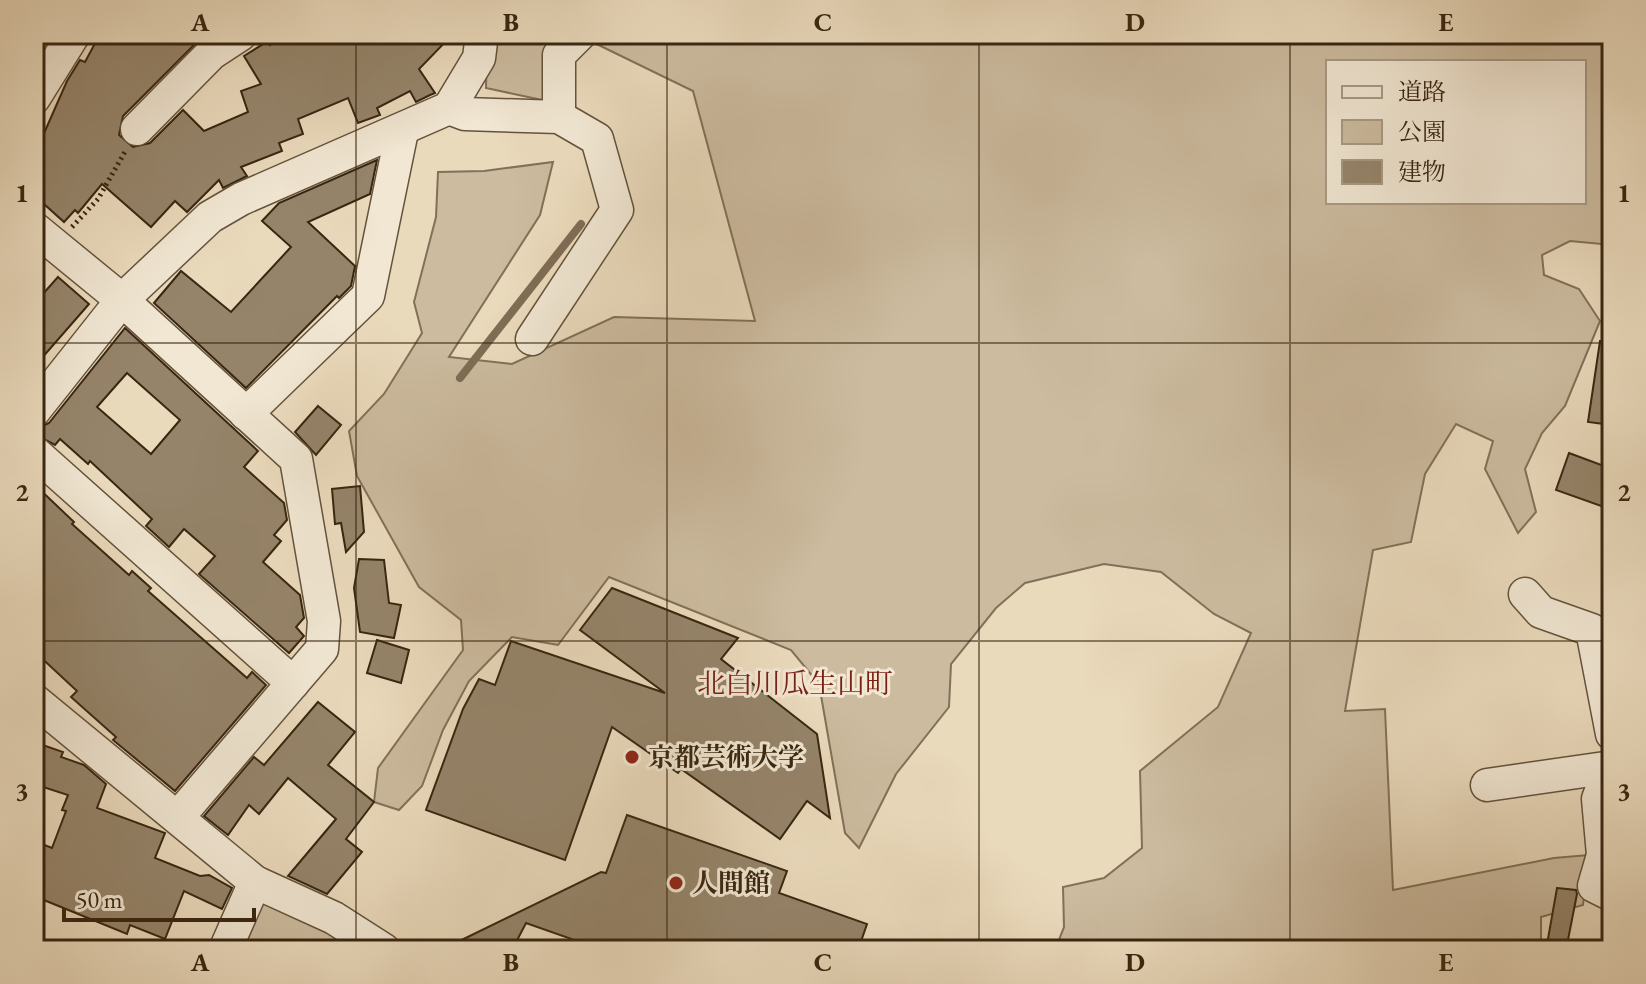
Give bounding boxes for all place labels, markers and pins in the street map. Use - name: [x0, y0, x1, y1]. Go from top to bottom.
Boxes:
- place label: 京都芸術大学: [648, 740, 804, 774]
- marker: 京都芸術大学: [623, 748, 641, 766]
- place label: 人間館: [692, 866, 770, 900]
- marker: 人間館: [667, 874, 685, 892]

